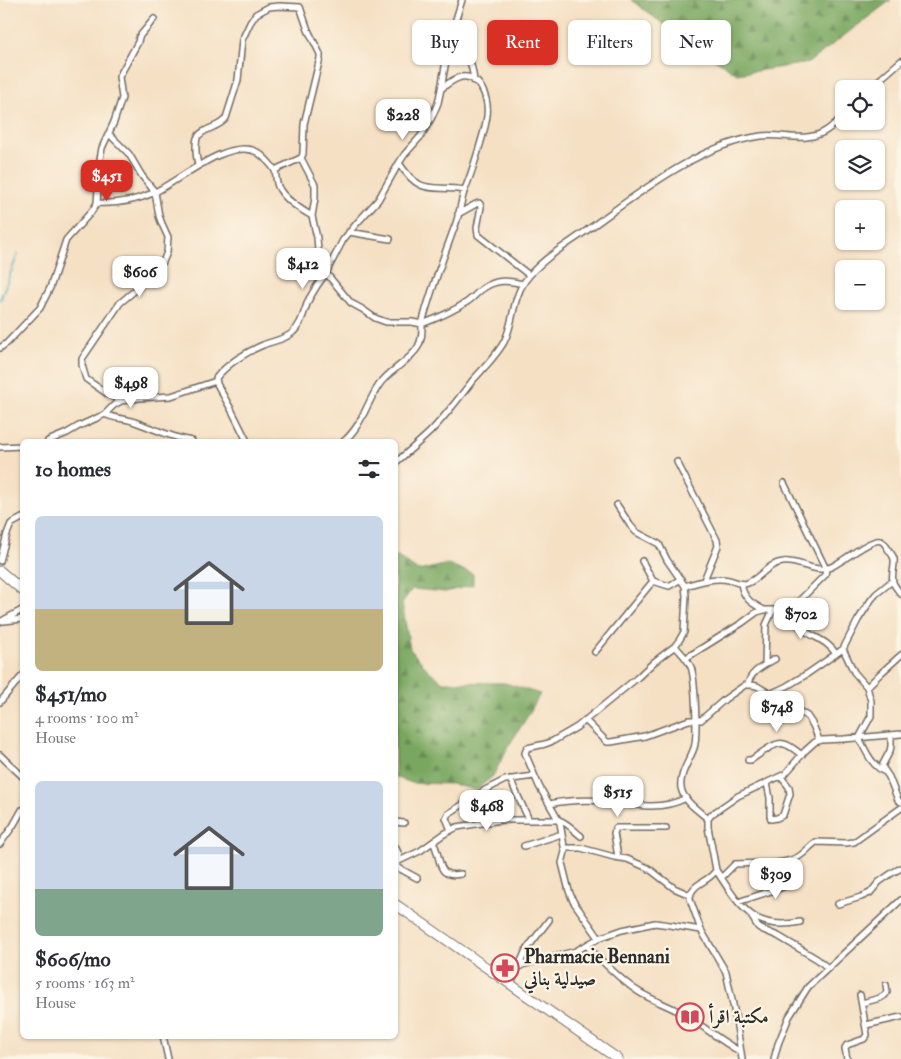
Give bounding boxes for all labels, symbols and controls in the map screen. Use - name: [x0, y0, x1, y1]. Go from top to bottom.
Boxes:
- chip: Buy: [412, 20, 477, 65]
- chip: Rent: [487, 20, 558, 65]
- chip: Filters: [568, 20, 651, 65]
- chip: New: [661, 20, 731, 65]
- map controls: [835, 80, 885, 310]
- button: locate: [835, 80, 885, 130]
- pin: $228: [373, 98, 433, 141]
- text: $228: [387, 105, 419, 125]
- button: layers: [835, 140, 885, 190]
- pin: $451: [77, 160, 137, 202]
- text: $451: [92, 166, 122, 186]
- button: +: [835, 200, 885, 250]
- pin: $412: [273, 248, 333, 290]
- text: $412: [287, 254, 319, 274]
- pin: $606: [110, 256, 170, 298]
- button: −: [835, 260, 885, 310]
- text: $606: [123, 262, 157, 282]
- pin: $498: [101, 366, 161, 409]
- text: $498: [114, 373, 148, 393]
- icon: filters: [355, 455, 383, 483]
- text: 10 homes: [35, 456, 111, 483]
- icon: home: [164, 548, 254, 638]
- pin: $702: [771, 598, 831, 640]
- text: $702: [785, 604, 817, 624]
- text: $451/mo: [35, 681, 107, 708]
- pin: $748: [747, 690, 807, 733]
- text: $748: [761, 697, 793, 717]
- text: 4 rooms · 100 m²: [35, 708, 138, 728]
- text: House: [35, 728, 76, 748]
- pin: $515: [588, 776, 648, 818]
- text: $515: [604, 782, 632, 802]
- pin: $468: [457, 790, 517, 832]
- text: $468: [470, 796, 504, 816]
- icon: home: [164, 813, 254, 903]
- pin: $309: [746, 858, 806, 900]
- text: $309: [760, 864, 792, 884]
- place label: Pharmacie Bennani صيدلية بناني: [523, 945, 670, 994]
- text: $606/mo: [35, 946, 111, 973]
- pharmacy icon: Pharmacie Bennani صيدلية بناني: [490, 953, 520, 983]
- text: 5 rooms · 163 m²: [35, 973, 135, 993]
- text: House: [35, 993, 76, 1013]
- library icon: مكتبة اقرأ: [675, 1002, 705, 1032]
- place label: مكتبة اقرأ: [708, 1003, 769, 1029]

